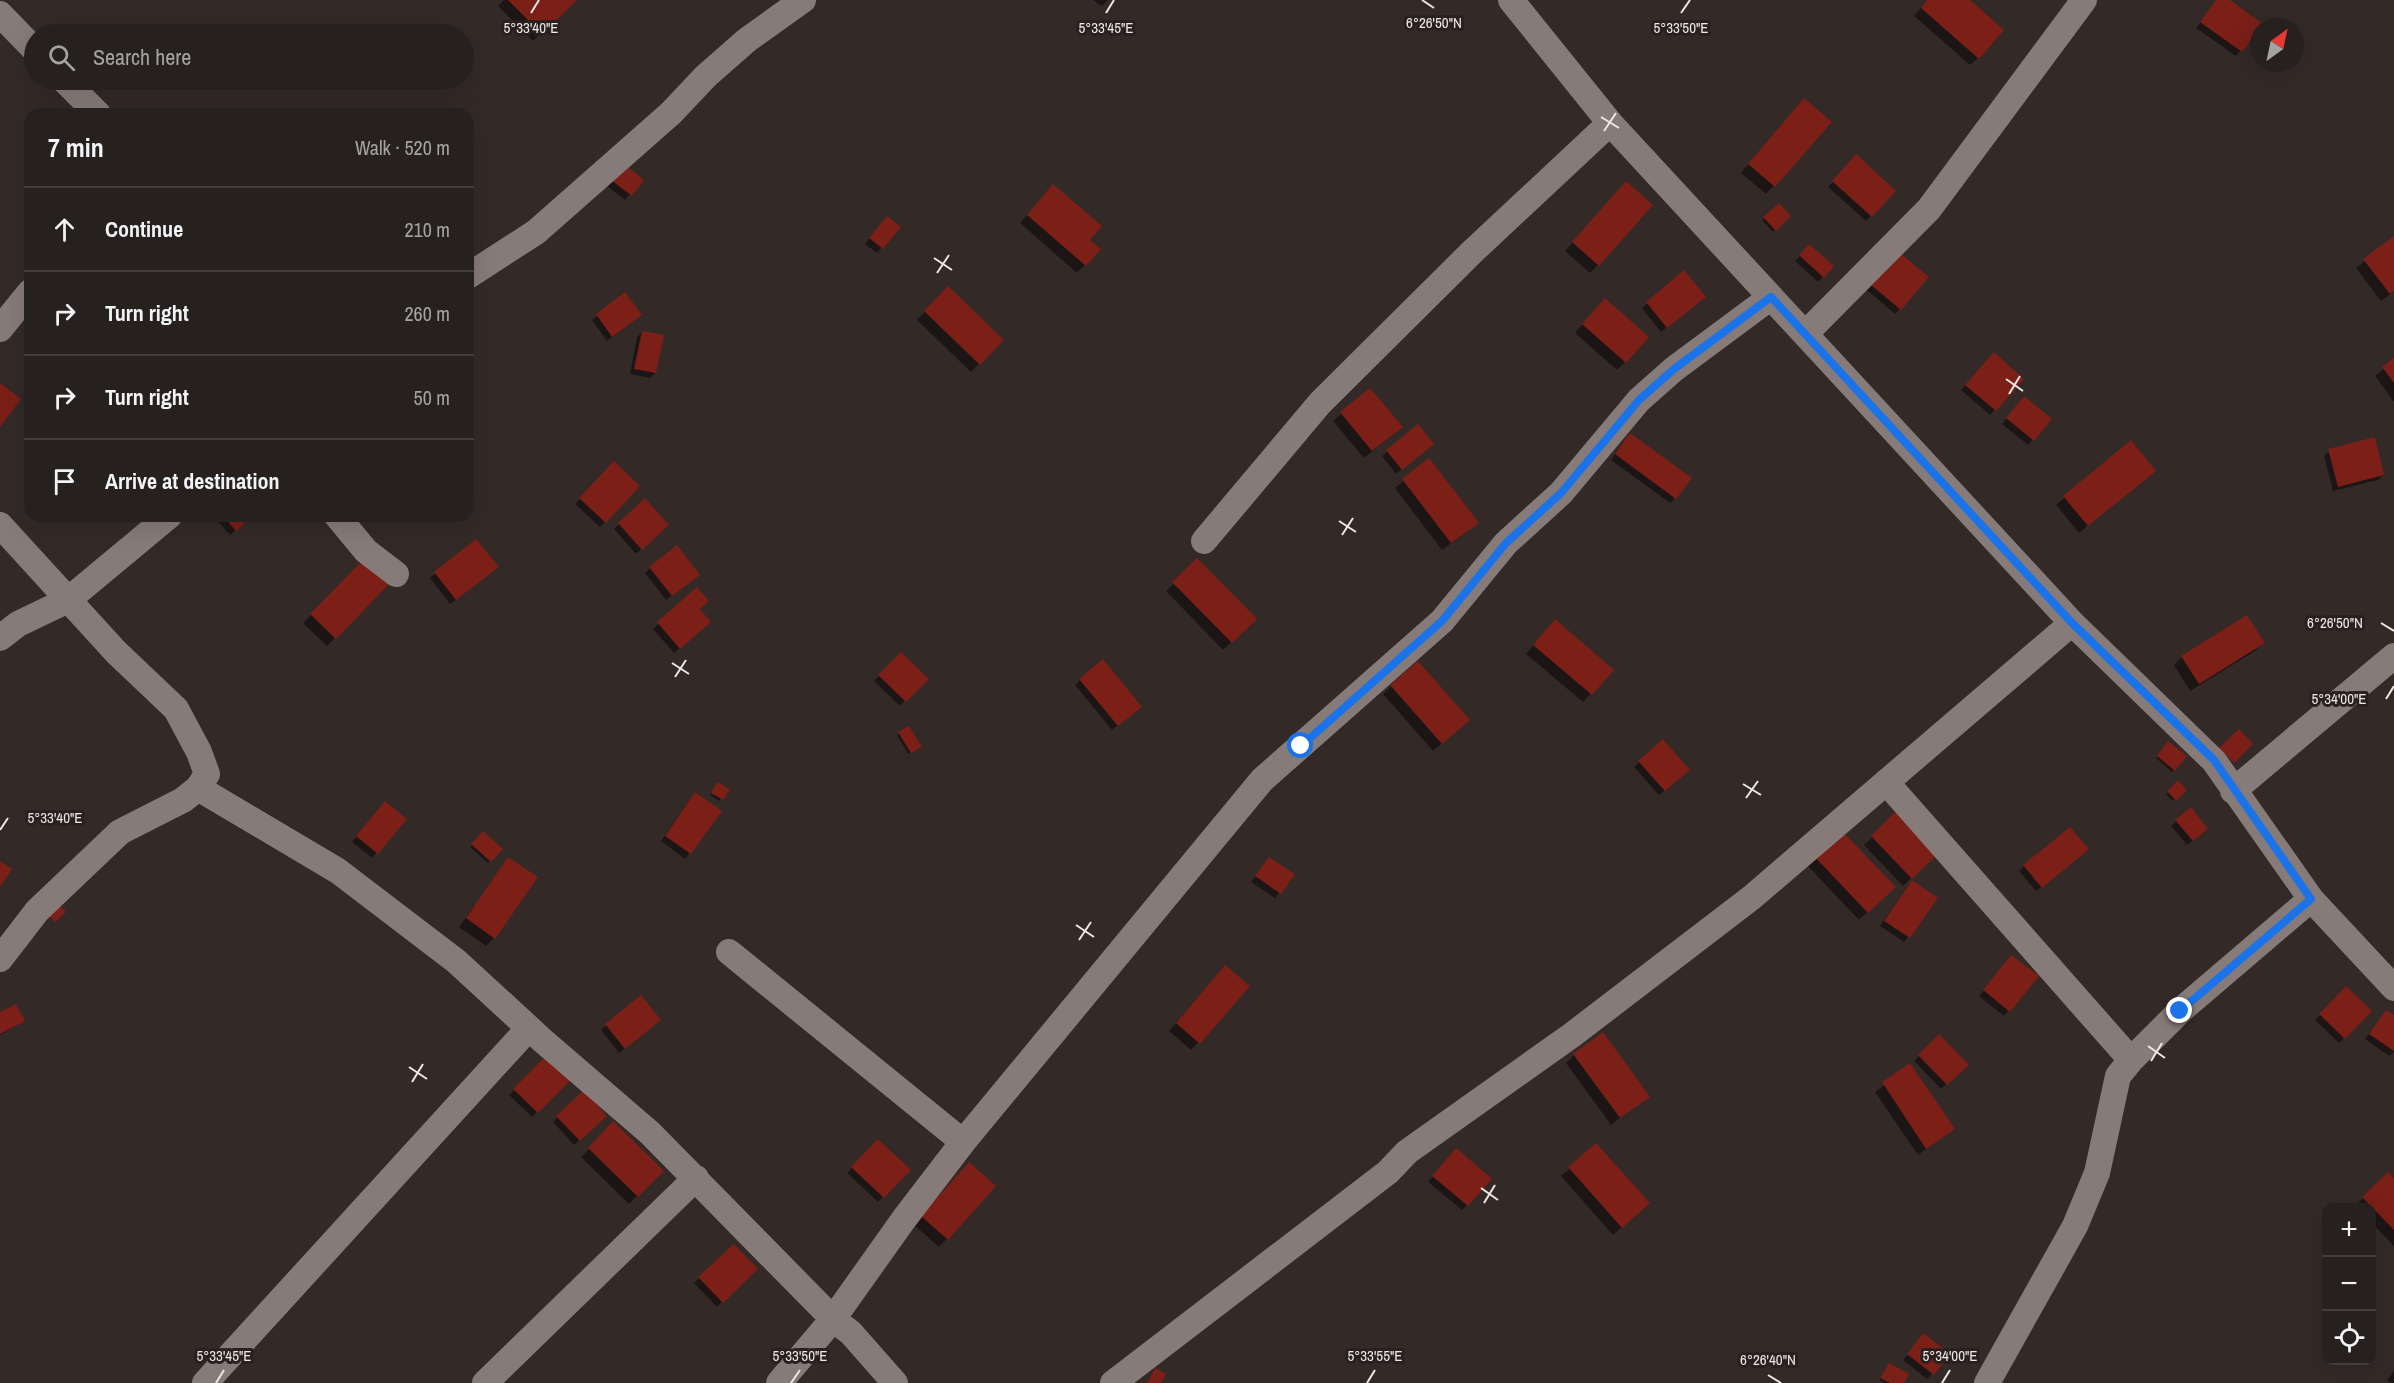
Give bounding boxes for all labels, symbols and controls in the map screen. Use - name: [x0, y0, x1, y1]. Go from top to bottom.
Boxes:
- text: 6°26'50"N: [1406, 12, 1462, 33]
- text: 5°33'40"E: [503, 17, 559, 38]
- text: 5°33'45"E: [1078, 17, 1134, 38]
- text: 5°33'50"E: [1653, 17, 1709, 38]
- north arrow: [2250, 18, 2304, 72]
- search box: [24, 24, 474, 90]
- icon: search: [45, 41, 78, 74]
- text: Search here: [93, 42, 191, 72]
- text: 7 min: [48, 130, 104, 165]
- text: Walk · 520 m: [355, 134, 450, 161]
- icon: ahead: [48, 213, 81, 246]
- text: Continue: [105, 214, 183, 244]
- text: 210 m: [404, 216, 450, 243]
- icon: right: [48, 297, 81, 330]
- text: Turn right: [105, 298, 189, 328]
- text: 260 m: [404, 300, 450, 327]
- icon: right: [48, 381, 81, 414]
- text: Turn right: [105, 382, 189, 412]
- text: 50 m: [414, 384, 450, 411]
- icon: arrive: [48, 465, 81, 498]
- text: Arrive at destination: [105, 466, 279, 496]
- text: 6°26'50"N: [2307, 612, 2363, 633]
- text: 5°34'00"E: [2311, 688, 2367, 709]
- route start: [1287, 732, 1313, 758]
- text: 5°33'40"E: [27, 807, 83, 828]
- route end: [2166, 997, 2192, 1023]
- map controls: [2322, 1203, 2376, 1365]
- button: +: [2322, 1203, 2376, 1257]
- button: −: [2322, 1257, 2376, 1311]
- button: locate: [2322, 1311, 2376, 1365]
- text: 5°33'45"E: [196, 1345, 252, 1366]
- text: 5°33'50"E: [772, 1345, 828, 1366]
- text: 5°33'55"E: [1347, 1345, 1403, 1366]
- text: 5°34'00"E: [1922, 1345, 1978, 1366]
- text: 6°26'40"N: [1740, 1349, 1796, 1370]

